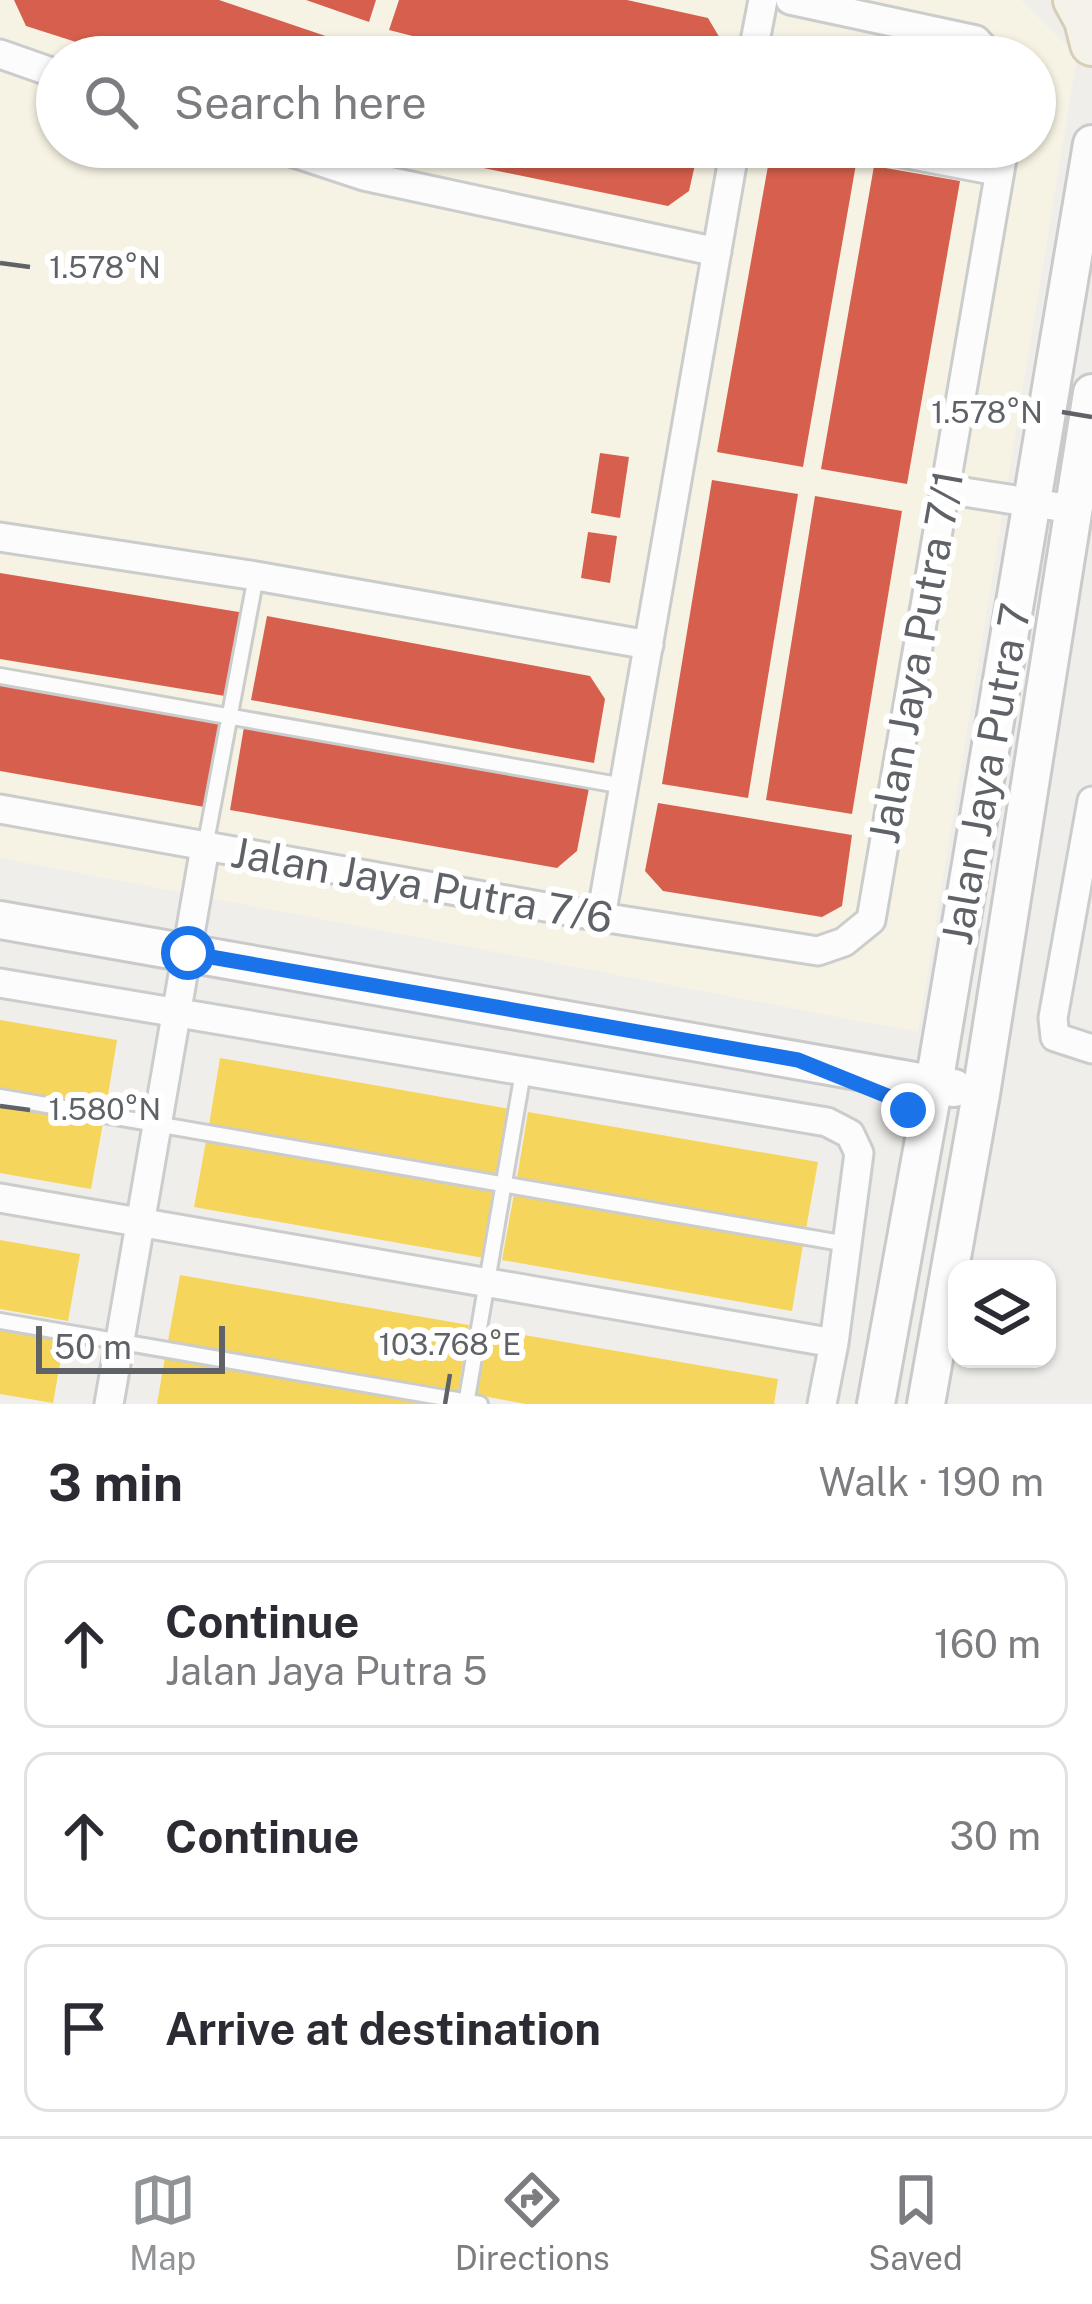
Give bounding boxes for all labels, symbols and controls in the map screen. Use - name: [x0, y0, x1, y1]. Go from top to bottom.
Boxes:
- search box: [36, 36, 1056, 168]
- icon: search: [78, 69, 144, 135]
- text: Search here: [174, 76, 427, 129]
- text: 1.578°N: [49, 249, 161, 285]
- text: 1.578°N: [931, 394, 1043, 430]
- street label: Jalan Jaya Putra 7/1: [859, 467, 972, 847]
- street label: Jalan Jaya Putra 7: [931, 599, 1040, 948]
- street label: Jalan Jaya Putra 7/6: [228, 827, 617, 942]
- route start: [161, 926, 215, 980]
- route end: [881, 1083, 935, 1137]
- text: 1.580°N: [49, 1091, 161, 1127]
- map controls: [948, 1260, 1056, 1368]
- button: layers: [948, 1260, 1056, 1368]
- scale bar: [36, 1320, 225, 1373]
- text: 103.768°E: [379, 1326, 521, 1362]
- text: 50 m: [54, 1328, 132, 1366]
- text: 3 min: [48, 1453, 183, 1512]
- text: Walk · 190 m: [819, 1459, 1044, 1505]
- text: Continue: [165, 1595, 359, 1648]
- icon: ahead: [51, 1611, 117, 1677]
- text: 160 m: [934, 1621, 1041, 1667]
- text: Jalan Jaya Putra 5: [165, 1648, 487, 1694]
- icon: ahead: [51, 1803, 117, 1869]
- text: Continue: [165, 1810, 359, 1863]
- text: 30 m: [950, 1813, 1041, 1859]
- icon: arrive: [51, 1995, 117, 2061]
- text: Arrive at destination: [165, 2002, 601, 2055]
- tab: Map: [129, 2167, 196, 2277]
- tab: Directions: [455, 2167, 610, 2277]
- tab: Saved: [868, 2167, 963, 2277]

